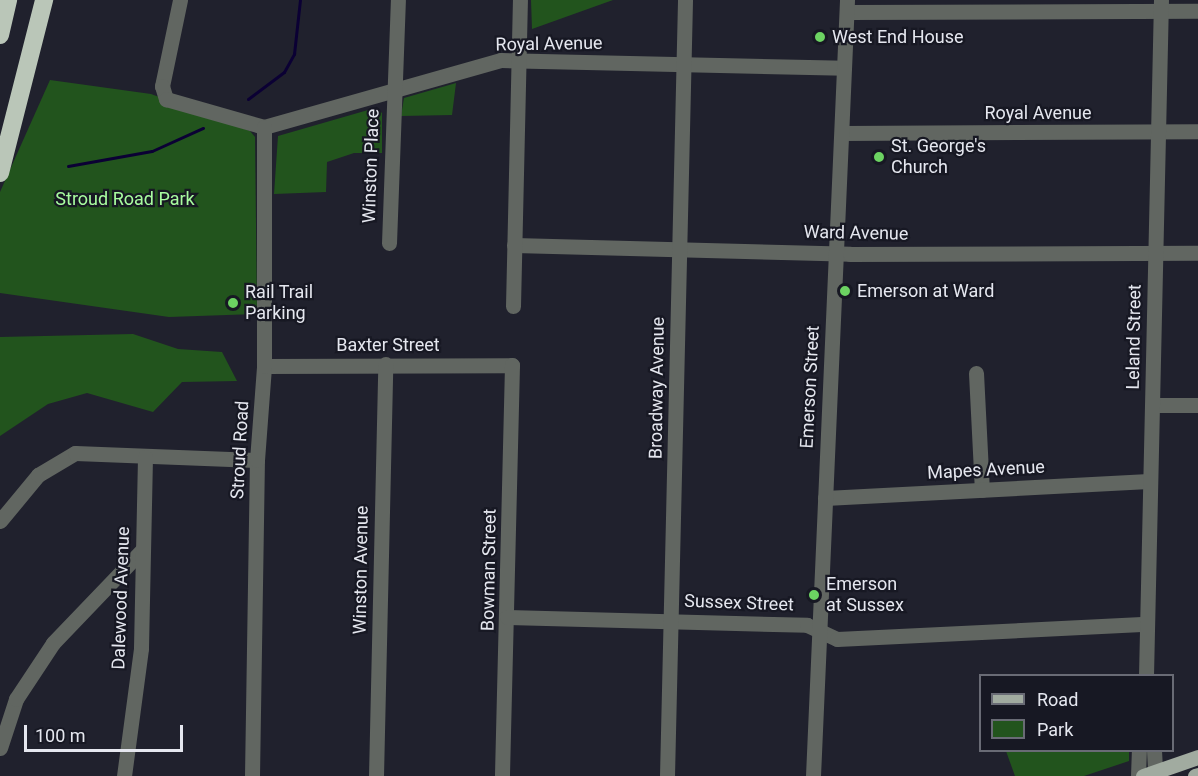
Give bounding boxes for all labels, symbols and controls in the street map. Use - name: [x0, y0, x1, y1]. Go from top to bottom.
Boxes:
- place label: West End House: [832, 26, 964, 48]
- marker: West End House: [813, 30, 827, 44]
- street label: Royal Avenue: [495, 32, 603, 56]
- street label: Royal Avenue: [984, 102, 1092, 124]
- street label: Winston Place: [358, 108, 384, 224]
- place label: St. George's Church: [891, 136, 986, 178]
- marker: St. George's Church: [872, 150, 886, 164]
- park label: Stroud Road Park: [55, 188, 195, 210]
- street label: Ward Avenue: [803, 221, 909, 245]
- place label: Emerson at Ward: [857, 280, 994, 302]
- place label: Rail Trail Parking: [245, 282, 313, 324]
- marker: Emerson at Ward: [838, 284, 852, 298]
- street label: Leland Street: [1122, 284, 1146, 390]
- marker: Rail Trail Parking: [226, 296, 240, 310]
- street label: Broadway Avenue: [645, 317, 669, 459]
- street label: Emerson Street: [796, 325, 824, 449]
- street label: Baxter Street: [336, 334, 440, 356]
- street label: Stroud Road: [227, 400, 253, 500]
- street label: Mapes Avenue: [927, 456, 1045, 484]
- street label: Winston Avenue: [349, 505, 373, 635]
- street label: Bowman Street: [477, 509, 501, 631]
- street label: Dalewood Avenue: [108, 526, 134, 670]
- place label: Emerson at Sussex: [826, 574, 904, 616]
- marker: Emerson at Sussex: [807, 588, 821, 602]
- street label: Sussex Street: [684, 590, 794, 616]
- legend: [979, 674, 1174, 752]
- text: Road: [1037, 689, 1078, 710]
- scale bar: [27, 713, 186, 751]
- text: Park: [1037, 719, 1073, 740]
- text: 100 m: [35, 725, 86, 746]

